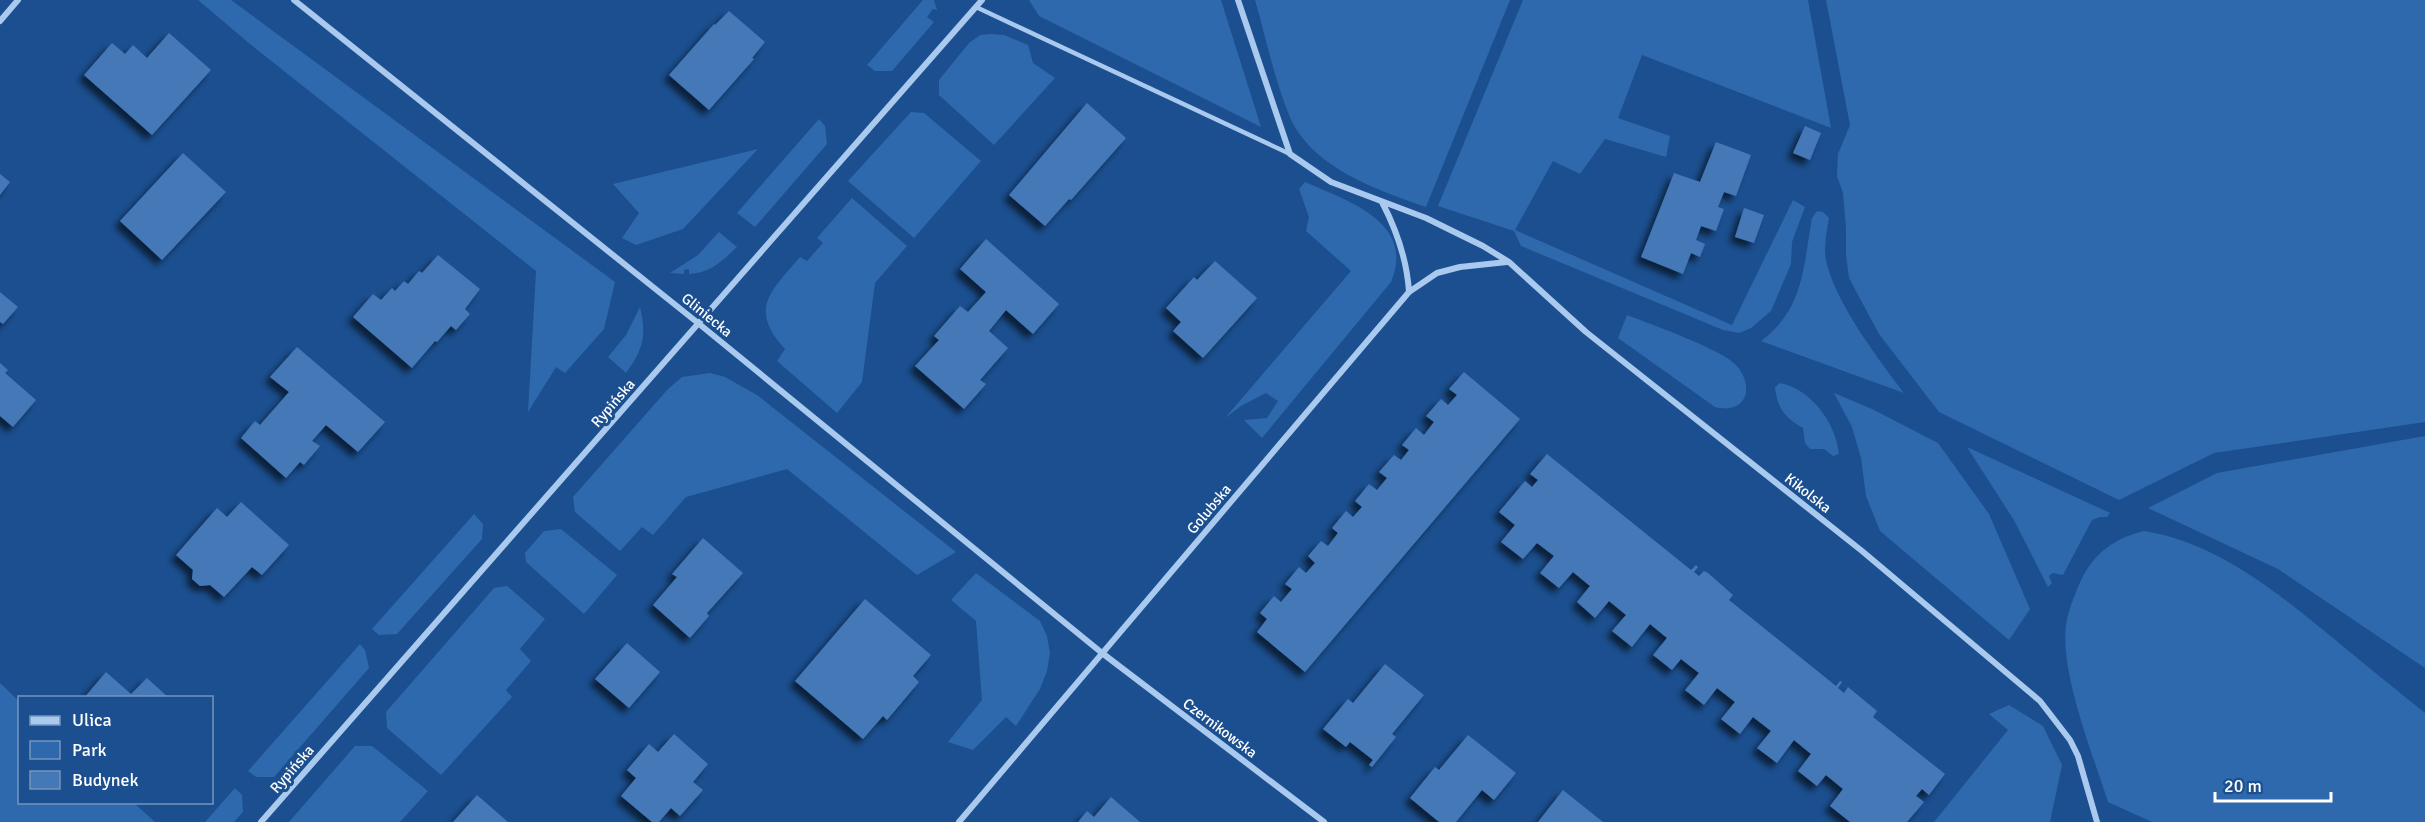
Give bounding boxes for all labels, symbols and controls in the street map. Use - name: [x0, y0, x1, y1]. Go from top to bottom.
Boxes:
- street label: Gliniecka: [678, 289, 736, 341]
- street label: Rypińska: [587, 375, 639, 431]
- street label: Kikolska: [1781, 469, 1835, 517]
- street label: Golubska: [1183, 480, 1235, 538]
- street label: Czernikowska: [1179, 694, 1261, 762]
- legend: [18, 696, 213, 804]
- text: Ulica: [72, 709, 112, 731]
- text: Park: [72, 739, 107, 761]
- street label: Rypińska: [266, 741, 318, 797]
- scale bar: [2215, 765, 2330, 803]
- text: Budynek: [72, 769, 139, 791]
- text: 20 m: [2224, 775, 2262, 797]

